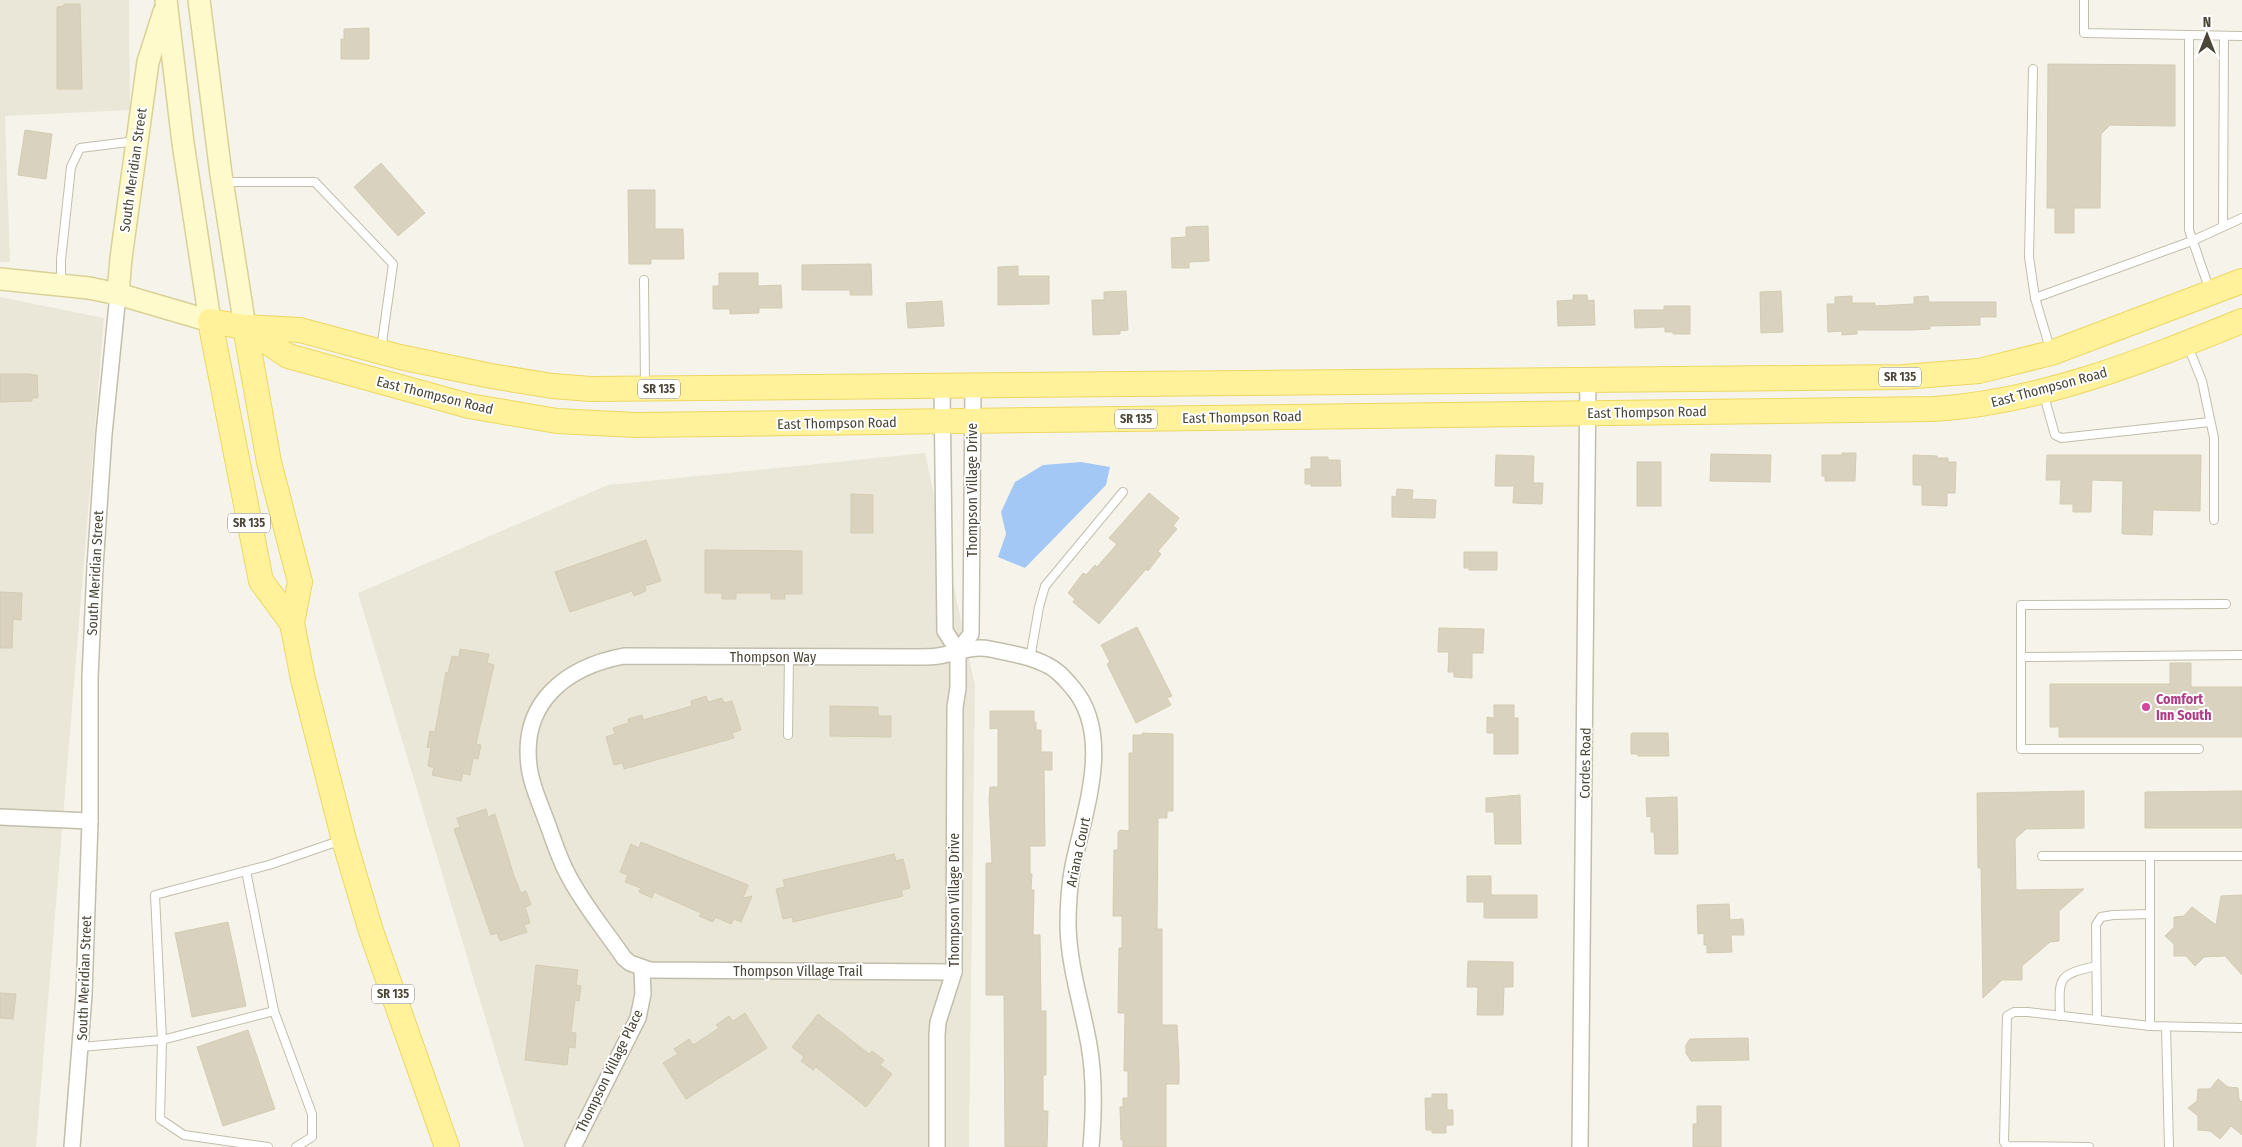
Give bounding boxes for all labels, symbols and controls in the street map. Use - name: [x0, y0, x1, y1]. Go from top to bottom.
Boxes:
- north arrow: [2182, 10, 2232, 60]
- text: N: [2203, 14, 2211, 31]
- street label: South Meridian Street: [116, 107, 151, 233]
- street label: East Thompson Road: [1989, 364, 2109, 411]
- road number: SR 135: [1879, 368, 1921, 387]
- street label: East Thompson Road: [375, 373, 495, 418]
- road number: SR 135: [638, 379, 680, 398]
- street label: East Thompson Road: [1587, 403, 1707, 422]
- street label: East Thompson Road: [1182, 408, 1302, 427]
- road number: SR 135: [1115, 409, 1157, 428]
- street label: East Thompson Road: [777, 414, 897, 433]
- street label: Thompson Village Drive: [964, 423, 981, 557]
- street label: South Meridian Street: [84, 510, 107, 636]
- road number: SR 135: [228, 514, 270, 532]
- street label: Thompson Way: [730, 649, 817, 666]
- place label: Comfort Inn South: [2156, 691, 2212, 724]
- marker: Comfort Inn South: [2140, 701, 2152, 713]
- street label: Cordes Road: [1576, 727, 1595, 799]
- street label: Ariana Court: [1063, 815, 1094, 889]
- street label: Thompson Village Drive: [946, 833, 963, 967]
- street label: South Meridian Street: [74, 915, 95, 1041]
- street label: Thompson Village Trail: [733, 963, 863, 980]
- road number: SR 135: [372, 984, 414, 1004]
- street label: Thompson Village Place: [572, 1007, 647, 1136]

